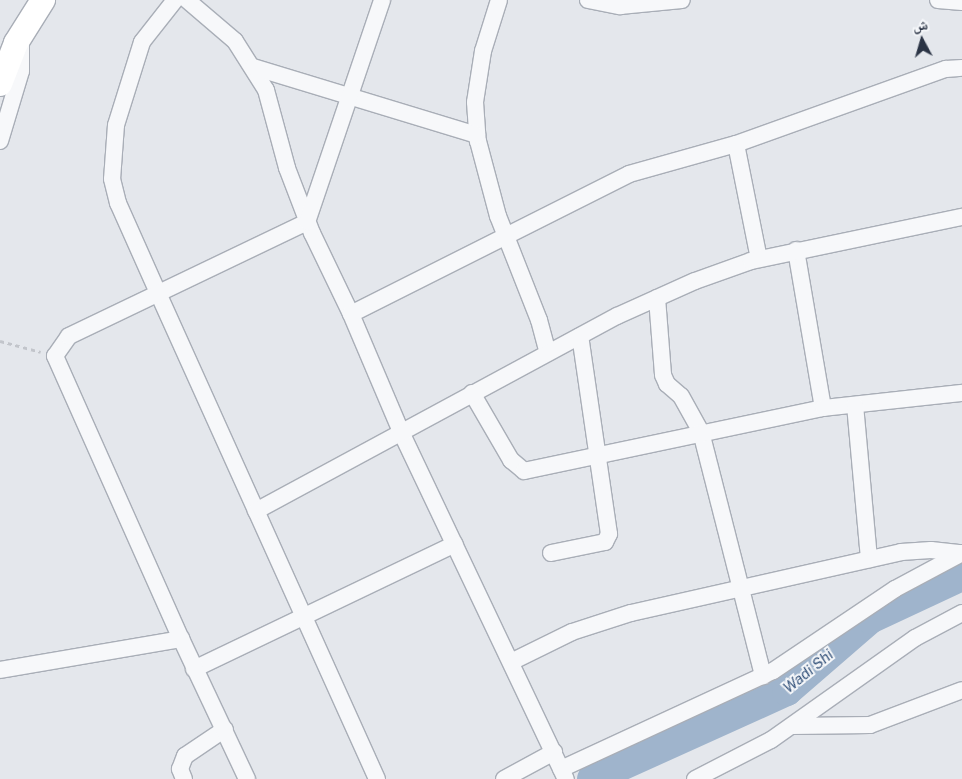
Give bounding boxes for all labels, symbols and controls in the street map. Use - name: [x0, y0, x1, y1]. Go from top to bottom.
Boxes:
- north arrow: [897, 15, 947, 65]
- text: ش: [912, 16, 929, 34]
- water label: Wadi Shi: [779, 645, 837, 697]

